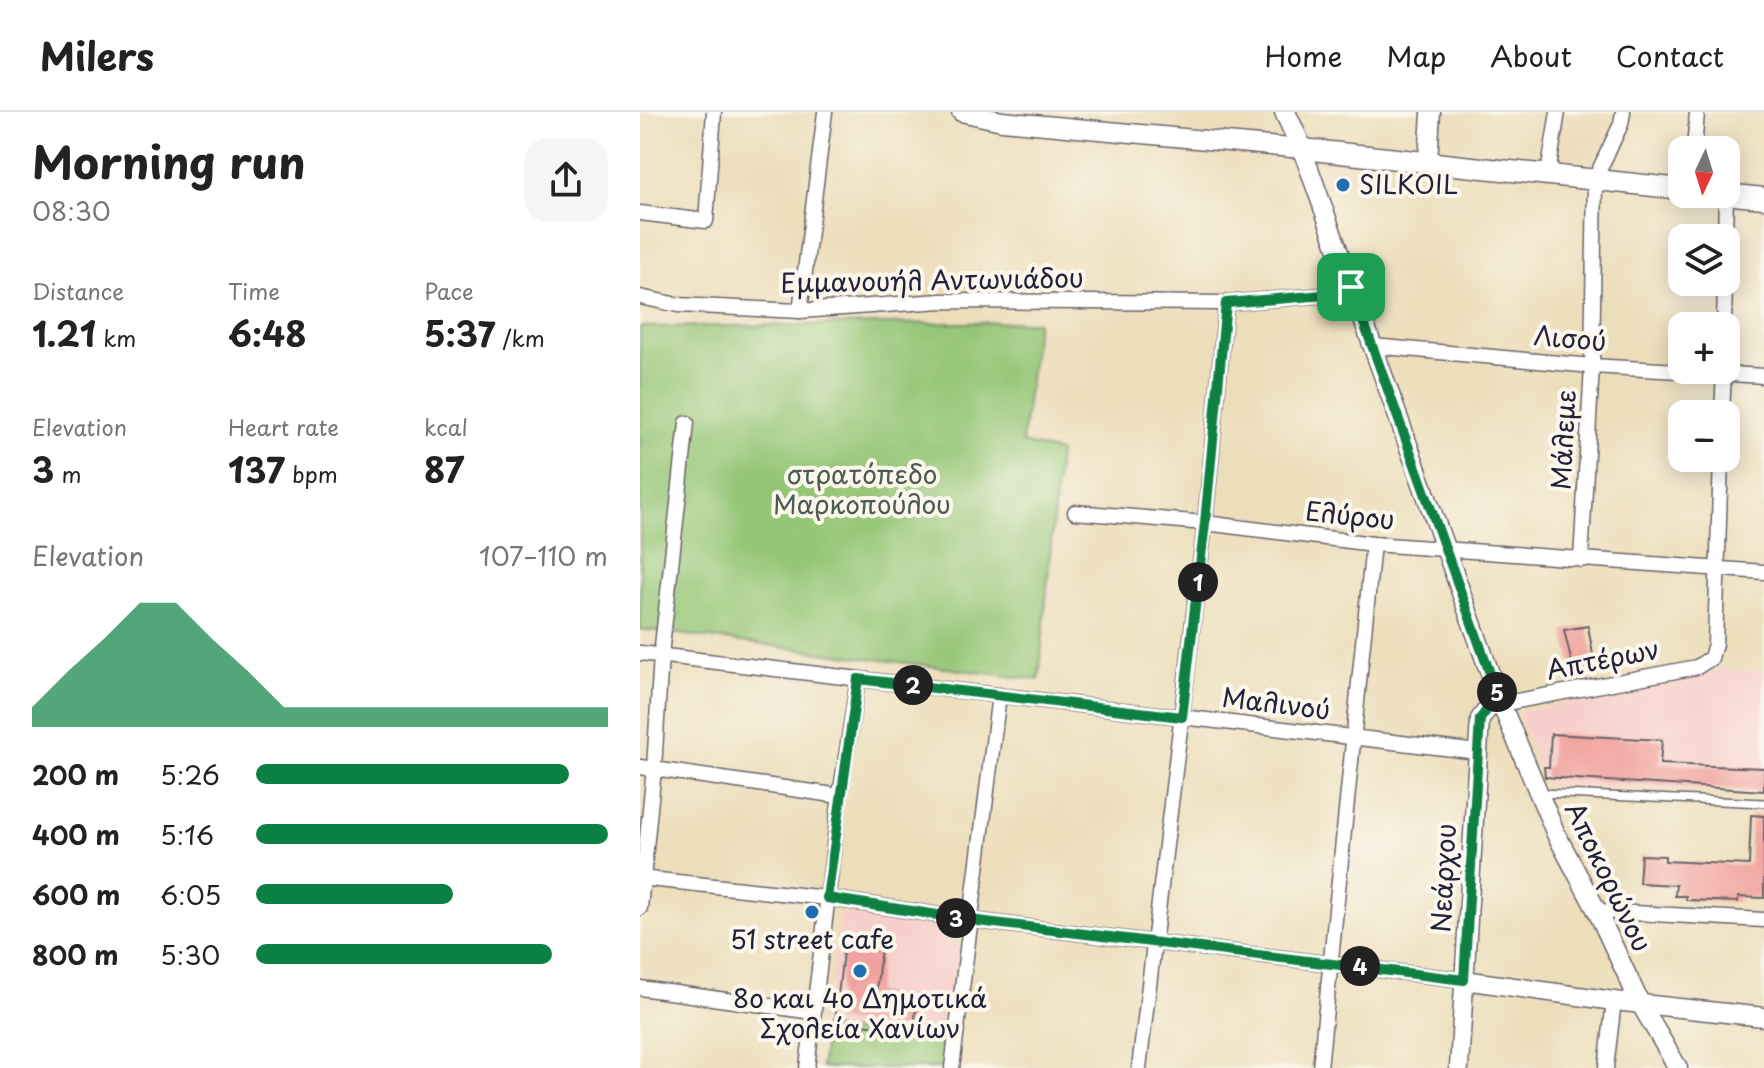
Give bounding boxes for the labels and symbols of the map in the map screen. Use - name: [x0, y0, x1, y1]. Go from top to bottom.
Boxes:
- north arrow: [1668, 136, 1740, 208]
- place label: SILKOIL: [1359, 164, 1458, 203]
- marker: SILKOIL: [1334, 176, 1352, 194]
- pin: [1317, 253, 1385, 321]
- street label: Εμμανουήλ Αντωνιάδου: [780, 257, 1084, 302]
- street label: Λισού: [1532, 315, 1608, 360]
- street label: Μάλεμε: [1540, 389, 1585, 491]
- park label: στρατόπεδο Μαρκοπούλου: [773, 454, 951, 523]
- street label: Ελύρου: [1304, 490, 1397, 539]
- pin: 1: [1178, 562, 1218, 602]
- street label: Απτέρων: [1543, 628, 1663, 689]
- pin: 2: [893, 665, 933, 705]
- pin: 5: [1477, 672, 1517, 712]
- street label: Μαλινού: [1220, 677, 1333, 728]
- street label: Αποκορώνου: [1556, 795, 1662, 958]
- street label: Νεάρχου: [1420, 822, 1465, 933]
- pin: 3: [936, 898, 976, 938]
- marker: 51 street cafe: [803, 903, 821, 921]
- place label: 51 street cafe: [730, 919, 894, 958]
- pin: 4: [1340, 946, 1380, 986]
- marker: 8ο και 4ο Δημοτικά Σχολεία Χανίων: [851, 962, 869, 980]
- place label: 8ο και 4ο Δημοτικά Σχολεία Χανίων: [733, 978, 987, 1047]

